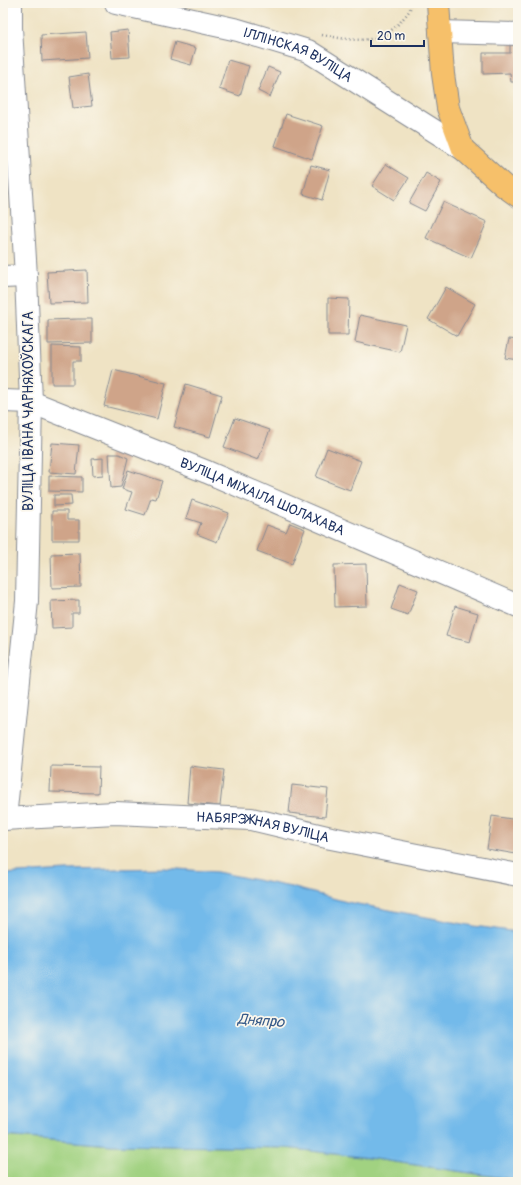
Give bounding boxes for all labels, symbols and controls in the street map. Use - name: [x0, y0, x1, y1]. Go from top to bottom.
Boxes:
- scale bar: [371, 22, 424, 48]
- street label: ІЛЛІНСКАЯ ВУЛІЦА: [241, 24, 356, 86]
- text: 20 m: [377, 29, 406, 44]
- street label: ВУЛІЦА ІВАНА ЧАРНЯХОЎСКАГА: [20, 311, 37, 511]
- street label: ВУЛІЦА МІХАІЛА ШОЛАХАВА: [178, 454, 347, 539]
- street label: НАБЯРЭЖНАЯ ВУЛІЦА: [196, 808, 331, 846]
- water label: Дняпро: [236, 1010, 286, 1032]

